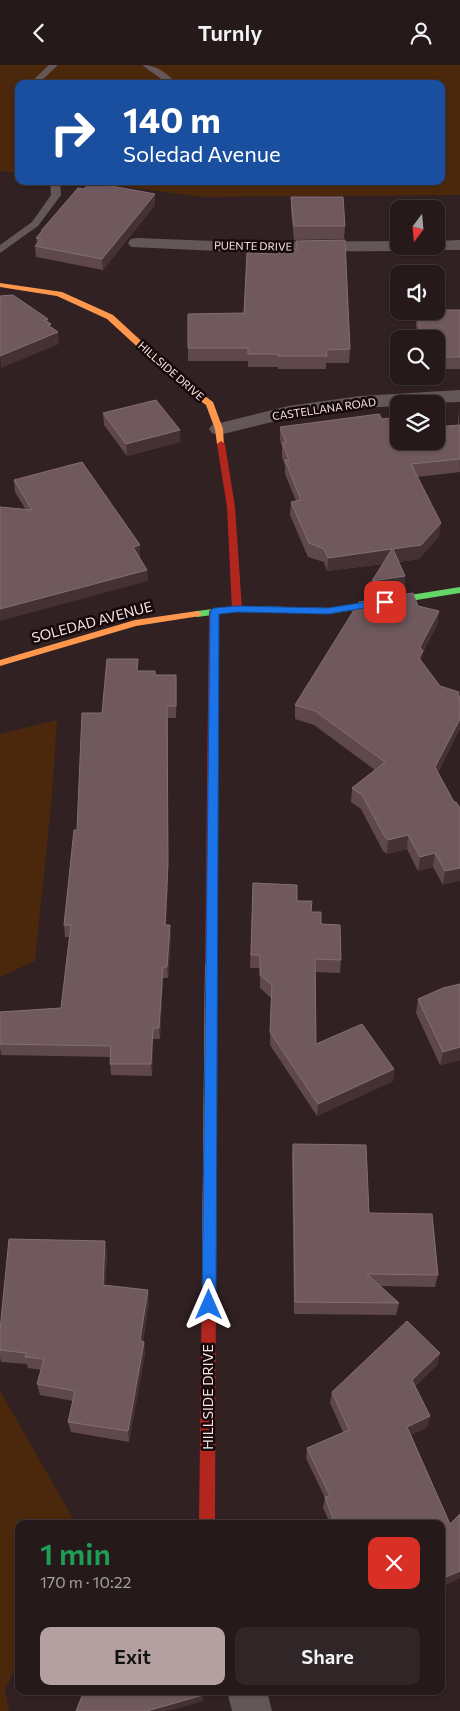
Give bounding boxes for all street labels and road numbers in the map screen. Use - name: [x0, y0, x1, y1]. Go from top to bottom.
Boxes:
- street label: PUENTE DRIVE: [214, 238, 292, 253]
- street label: HILLSIDE DRIVE: [136, 339, 207, 403]
- street label: CASTELLANA ROAD: [271, 395, 377, 422]
- street label: SOLEDAD AVENUE: [30, 597, 154, 646]
- street label: HILLSIDE DRIVE: [199, 1344, 216, 1450]

